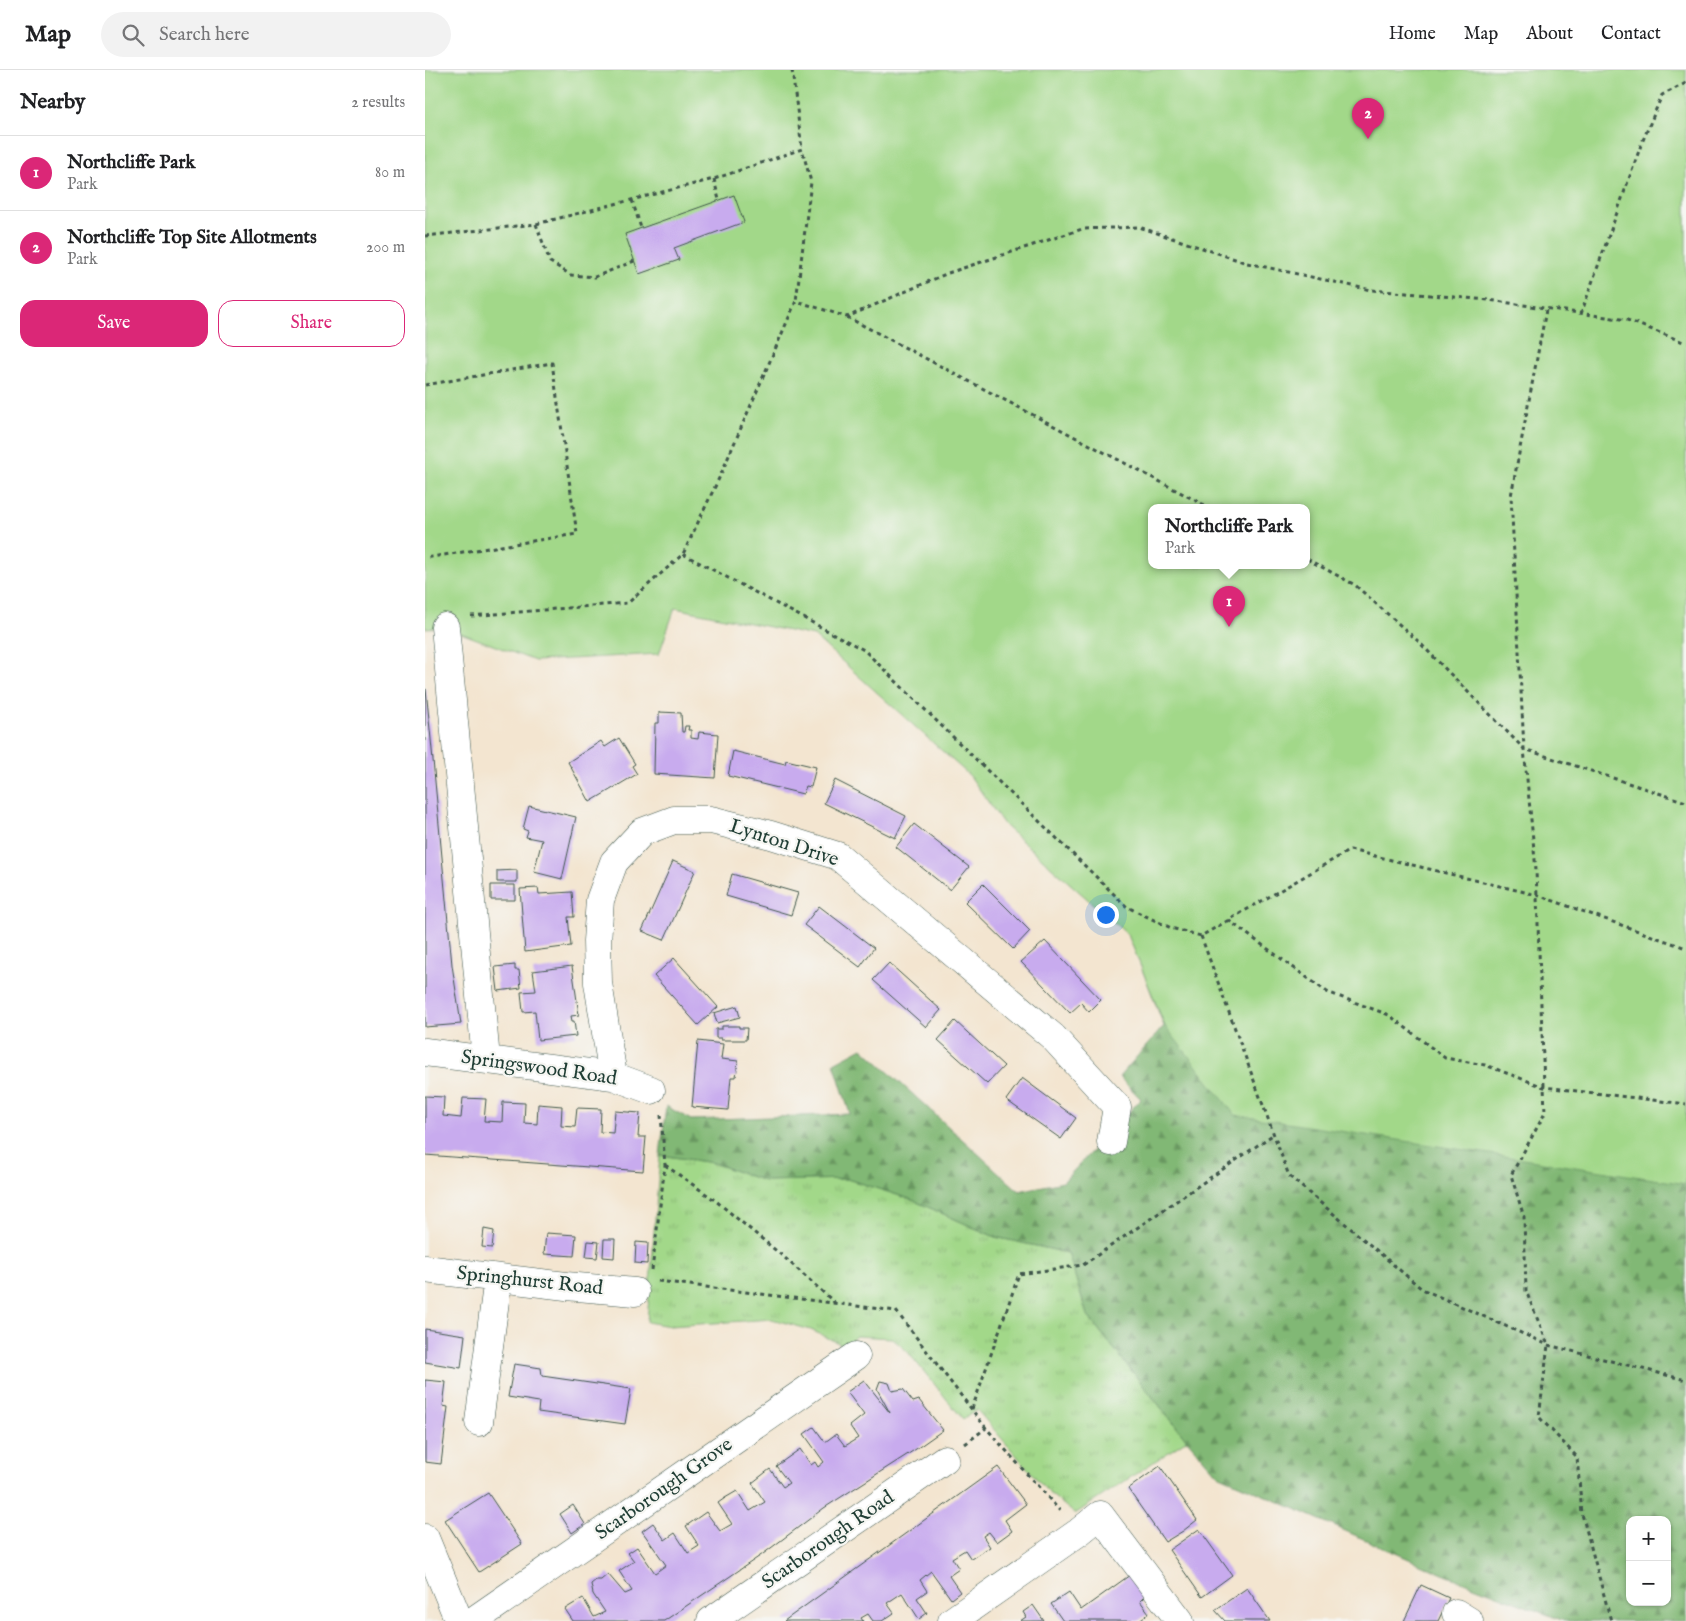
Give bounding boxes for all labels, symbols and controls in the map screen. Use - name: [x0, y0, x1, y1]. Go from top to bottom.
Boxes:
- search box: [101, 12, 451, 57]
- text: Map: [25, 19, 71, 50]
- icon: search: [119, 21, 147, 49]
- text: Search here: [159, 23, 250, 47]
- text: Home: [1389, 23, 1436, 46]
- text: Map: [1464, 23, 1498, 46]
- text: About: [1526, 23, 1573, 46]
- text: Contact: [1601, 23, 1661, 46]
- text: Nearby: [20, 89, 85, 116]
- text: 2 results: [351, 93, 405, 113]
- pin: 2: [1352, 98, 1384, 139]
- text: Northcliffe Park: [67, 151, 195, 175]
- text: 1: [33, 163, 39, 183]
- text: 80 m: [375, 163, 405, 183]
- text: Park: [67, 175, 97, 195]
- text: Northcliffe Top Site Allotments: [67, 226, 317, 250]
- text: 2: [32, 238, 40, 258]
- text: 200 m: [366, 238, 405, 258]
- text: Park: [67, 250, 97, 270]
- button: Save: [20, 300, 208, 347]
- button: Share: [218, 300, 405, 347]
- popup: [1148, 504, 1310, 569]
- text: Northcliffe Park: [1165, 515, 1293, 539]
- text: Park: [1165, 539, 1195, 559]
- pin: 1: [1213, 586, 1245, 627]
- street label: Lynton Drive: [726, 814, 842, 872]
- your location: [1093, 902, 1119, 928]
- street label: Springswood Road: [459, 1045, 619, 1091]
- street label: Springhurst Road: [456, 1261, 605, 1301]
- street label: Scarborough Grove: [590, 1432, 738, 1546]
- street label: Scarborough Road: [757, 1485, 899, 1595]
- map controls: [1626, 1516, 1671, 1606]
- button: +: [1626, 1516, 1671, 1561]
- button: −: [1626, 1561, 1671, 1606]

